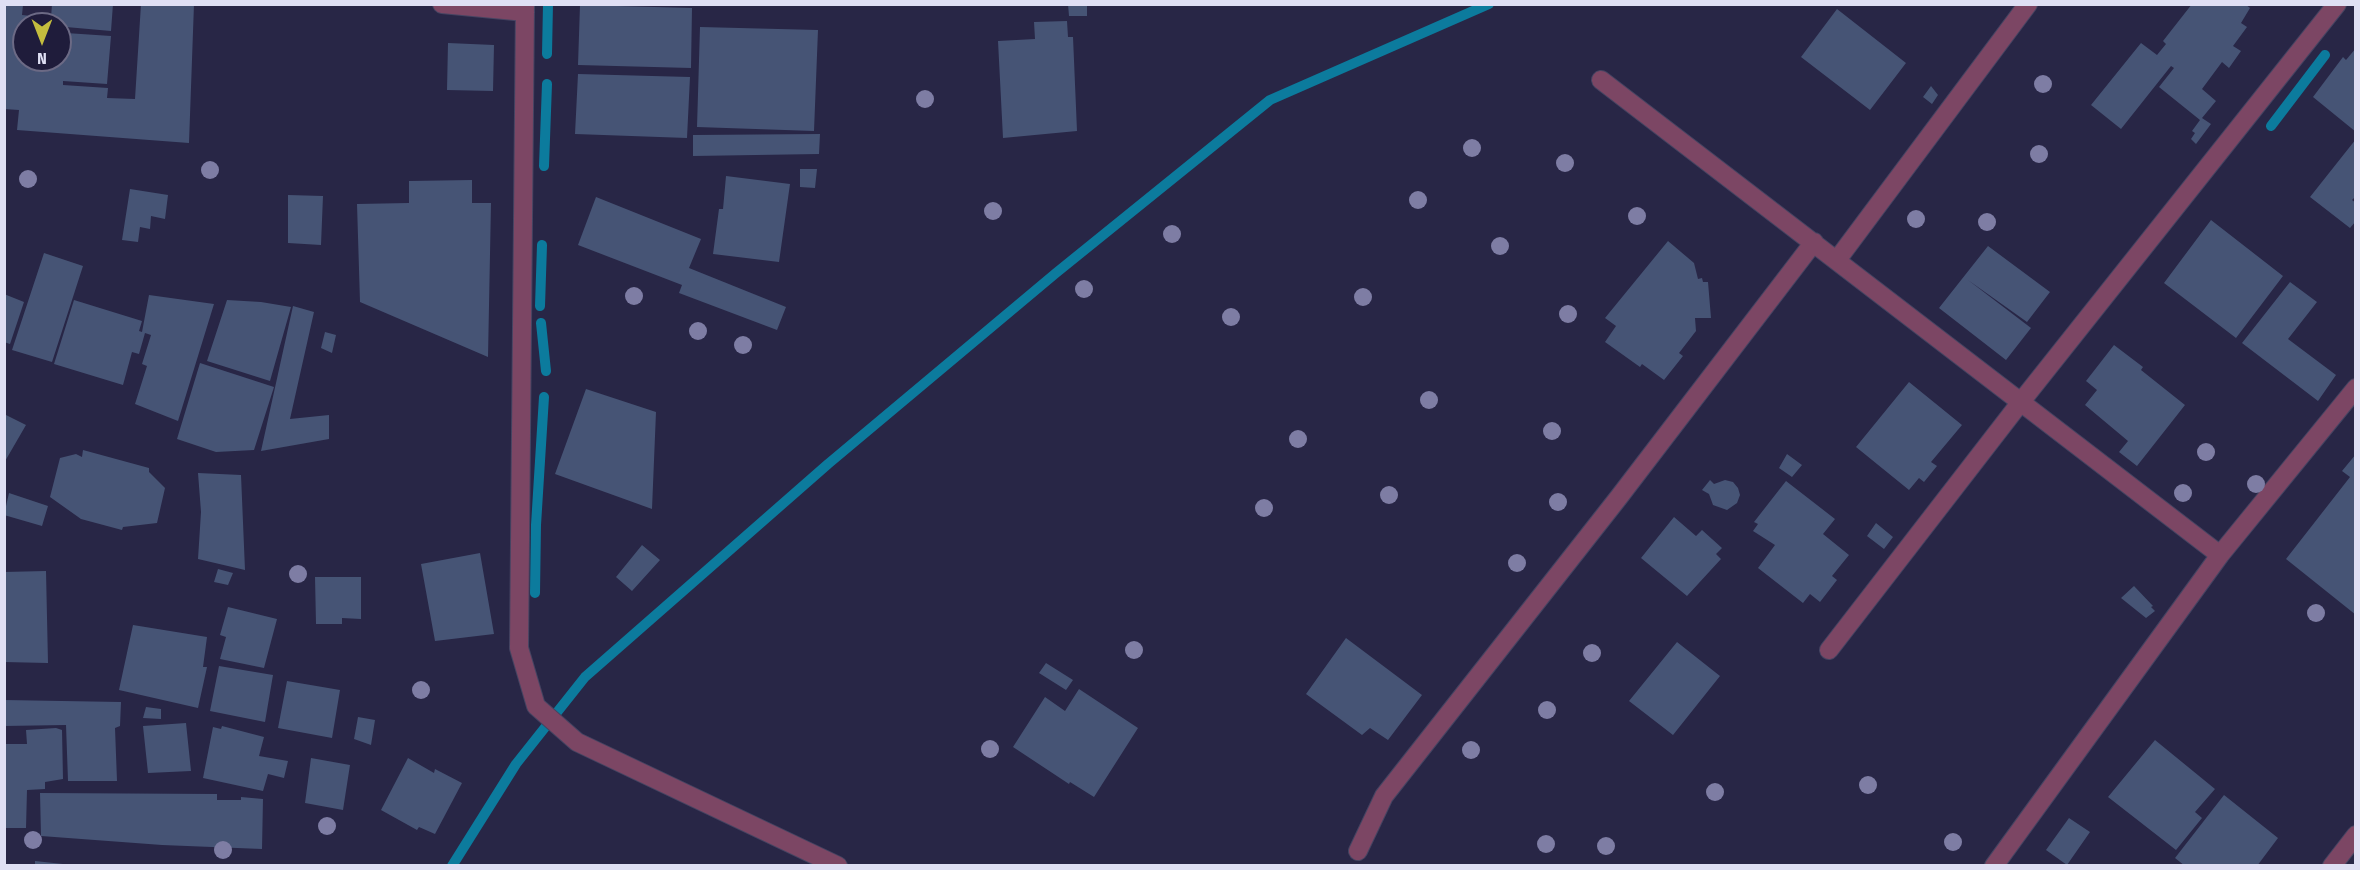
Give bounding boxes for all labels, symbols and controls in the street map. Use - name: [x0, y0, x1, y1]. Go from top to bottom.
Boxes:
- north arrow: [12, 12, 72, 72]
- text: N: [37, 49, 47, 68]

